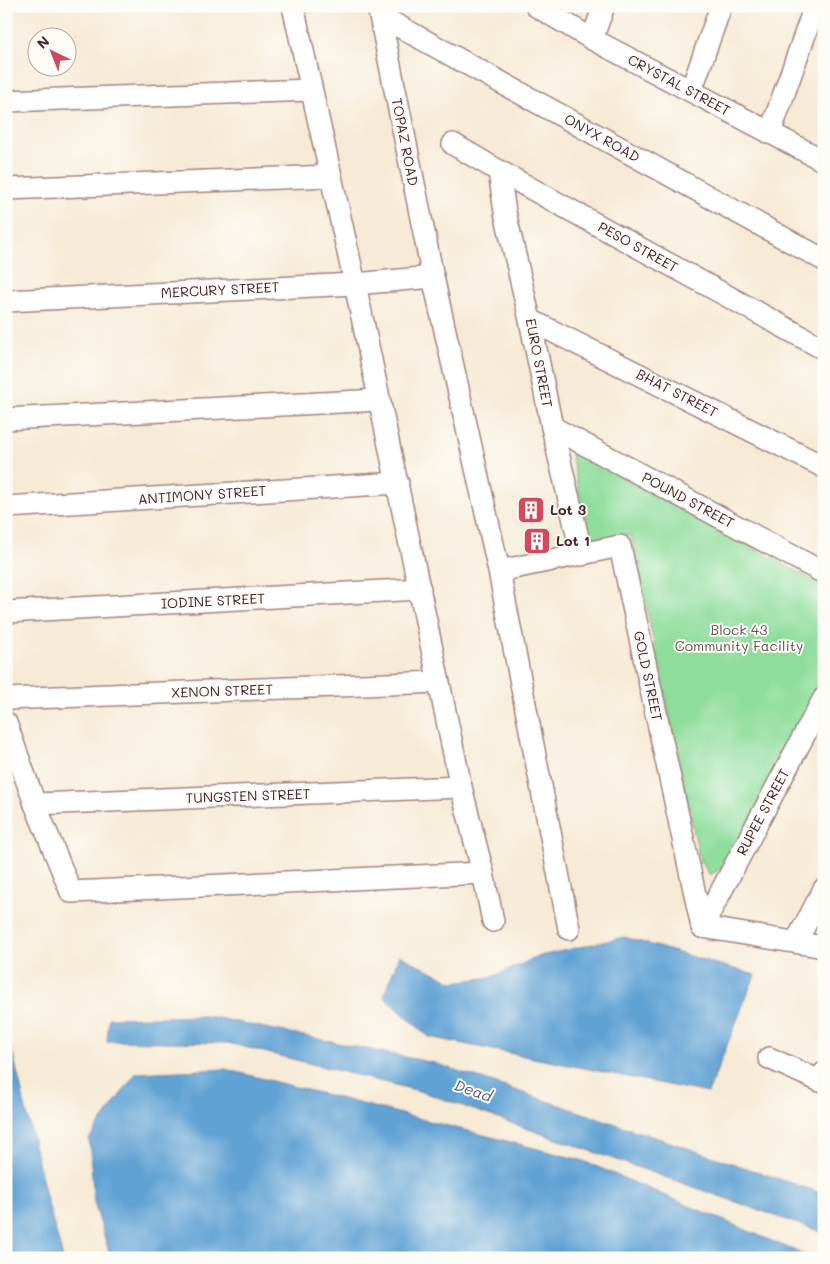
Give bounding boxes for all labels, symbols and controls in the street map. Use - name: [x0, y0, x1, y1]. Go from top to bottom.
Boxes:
- north arrow: [28, 28, 78, 78]
- text: N: [32, 32, 53, 53]
- street label: CRYSTAL STREET: [625, 49, 734, 120]
- street label: TOPAZ ROAD: [388, 96, 423, 188]
- street label: ONYX ROAD: [561, 109, 643, 166]
- street label: PESO STREET: [595, 217, 682, 276]
- street label: MERCURY STREET: [160, 277, 280, 302]
- street label: EURO STREET: [522, 317, 557, 409]
- street label: BHAT STREET: [633, 364, 721, 421]
- street label: POUND STREET: [639, 467, 738, 532]
- street label: ANTIMONY STREET: [137, 481, 267, 508]
- building icon: Lot 3: [516, 495, 546, 525]
- place label: Lot 3: [550, 500, 586, 519]
- building icon: Lot 1: [522, 526, 552, 556]
- place label: Lot 1: [556, 531, 590, 550]
- street label: IODINE STREET: [160, 588, 266, 613]
- park label: Block 43 Community Facility: [675, 620, 803, 655]
- street label: GOLD STREET: [630, 629, 667, 723]
- street label: XENON STREET: [171, 679, 274, 702]
- street label: RUPEE STREET: [732, 765, 794, 859]
- street label: TUNGSTEN STREET: [185, 784, 311, 807]
- water label: Dead: [452, 1074, 496, 1106]

